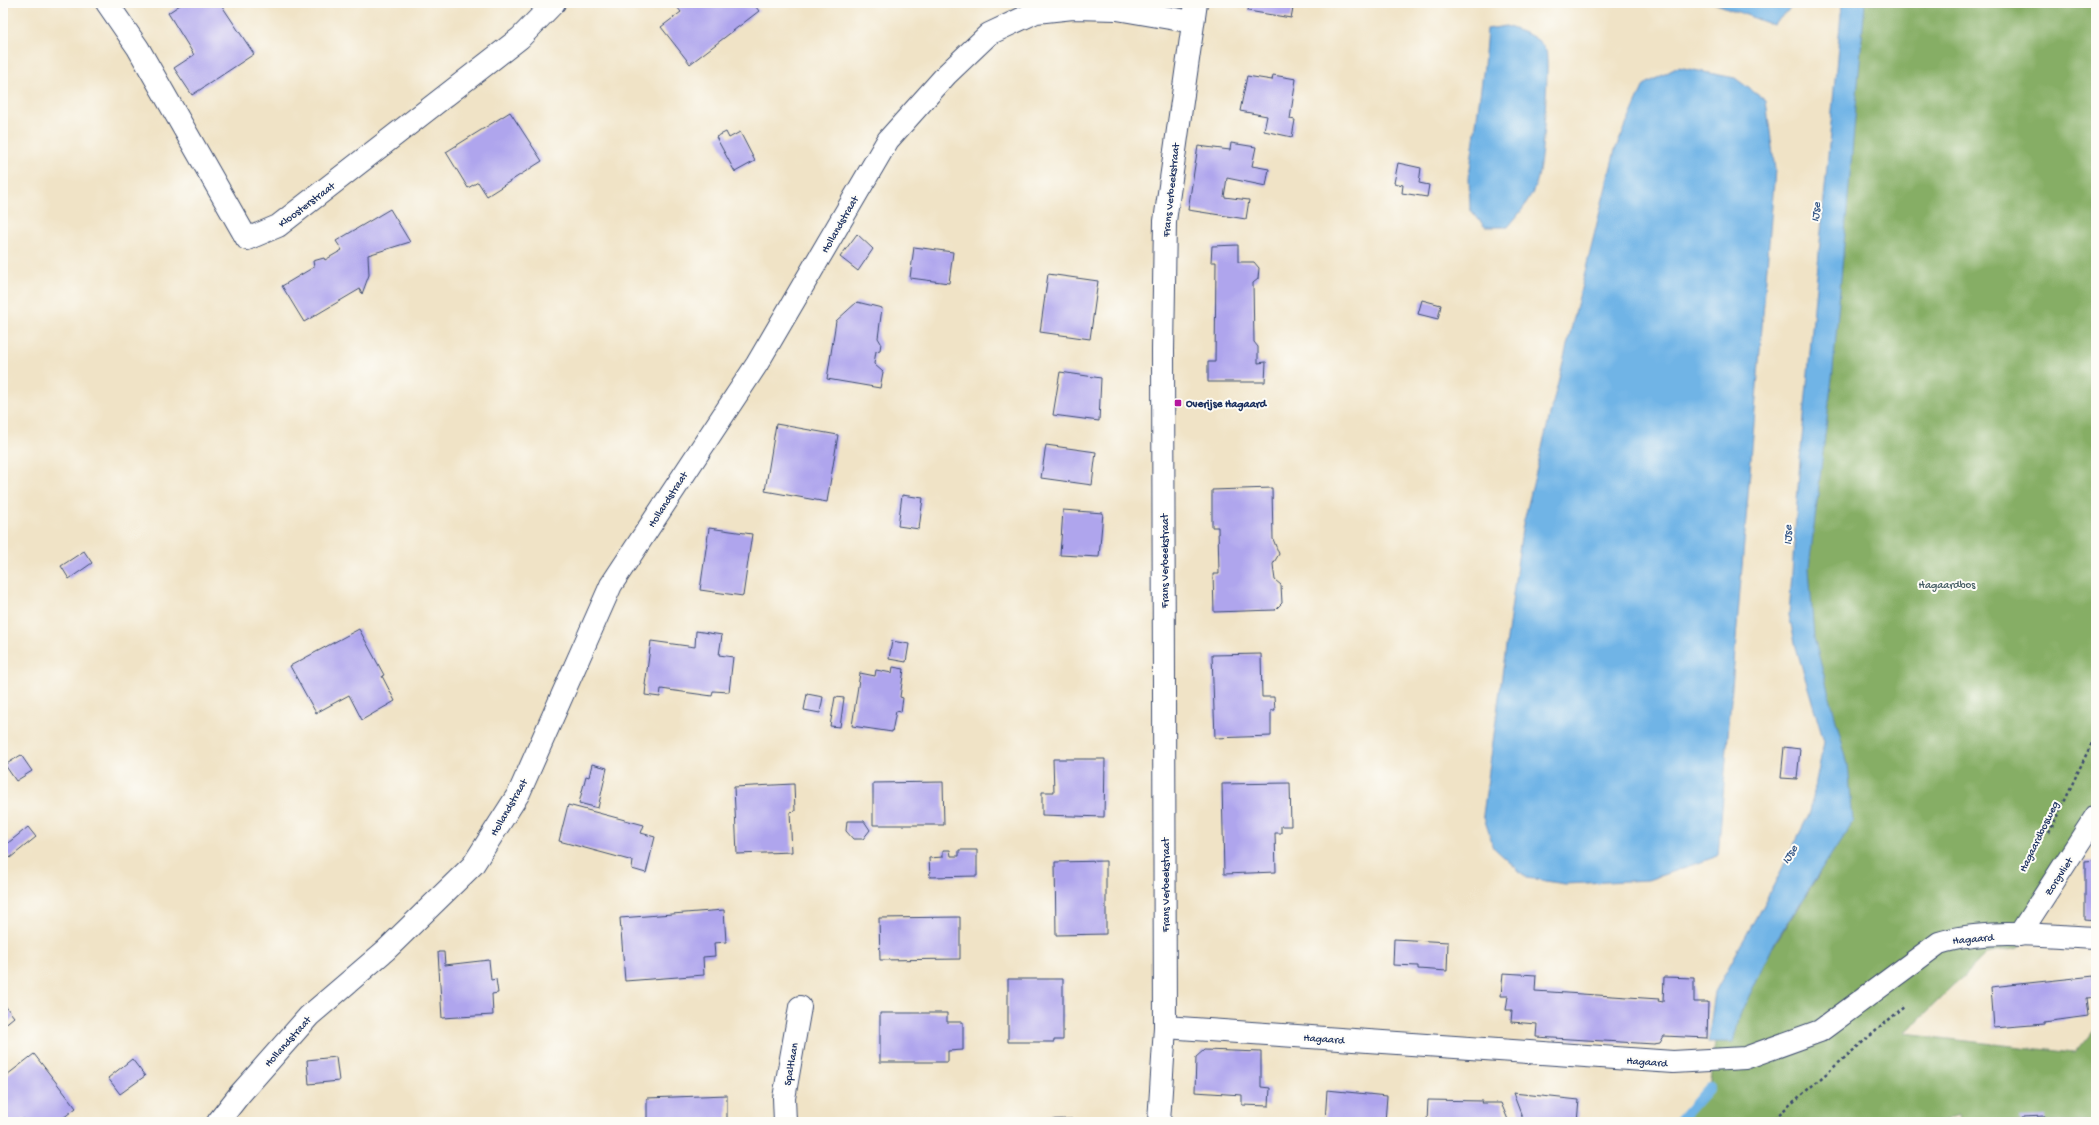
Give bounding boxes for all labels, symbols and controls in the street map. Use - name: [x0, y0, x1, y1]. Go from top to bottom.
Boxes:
- street label: Frans Verbeekstraat: [1161, 141, 1183, 239]
- street label: Kloosterstraat: [277, 180, 339, 231]
- street label: Hollandstraat: [820, 193, 863, 256]
- water label: IJse: [1809, 201, 1825, 223]
- marker: Overijse Hagaard: [1173, 398, 1183, 408]
- place label: Overijse Hagaard: [1186, 399, 1268, 412]
- street label: Hollandstraat: [646, 469, 692, 530]
- street label: Frans Verbeekstraat: [1160, 512, 1172, 609]
- water label: IJse: [1782, 524, 1796, 545]
- park label: Hagaardbos: [1919, 580, 1976, 592]
- street label: Hollandstraat: [489, 776, 532, 839]
- street label: Hagaardbosweg: [2017, 800, 2062, 874]
- street label: Frans Verbeekstraat: [1161, 836, 1173, 933]
- water label: IJse: [1779, 842, 1802, 867]
- street label: Zorgvliet: [2043, 855, 2077, 898]
- street label: Hagaard: [1952, 932, 1996, 948]
- street label: Hollandstraat: [263, 1014, 315, 1070]
- street label: Hagaard: [1303, 1033, 1346, 1048]
- street label: Spaltlaan: [782, 1041, 802, 1087]
- street label: Hagaard: [1626, 1056, 1669, 1071]

